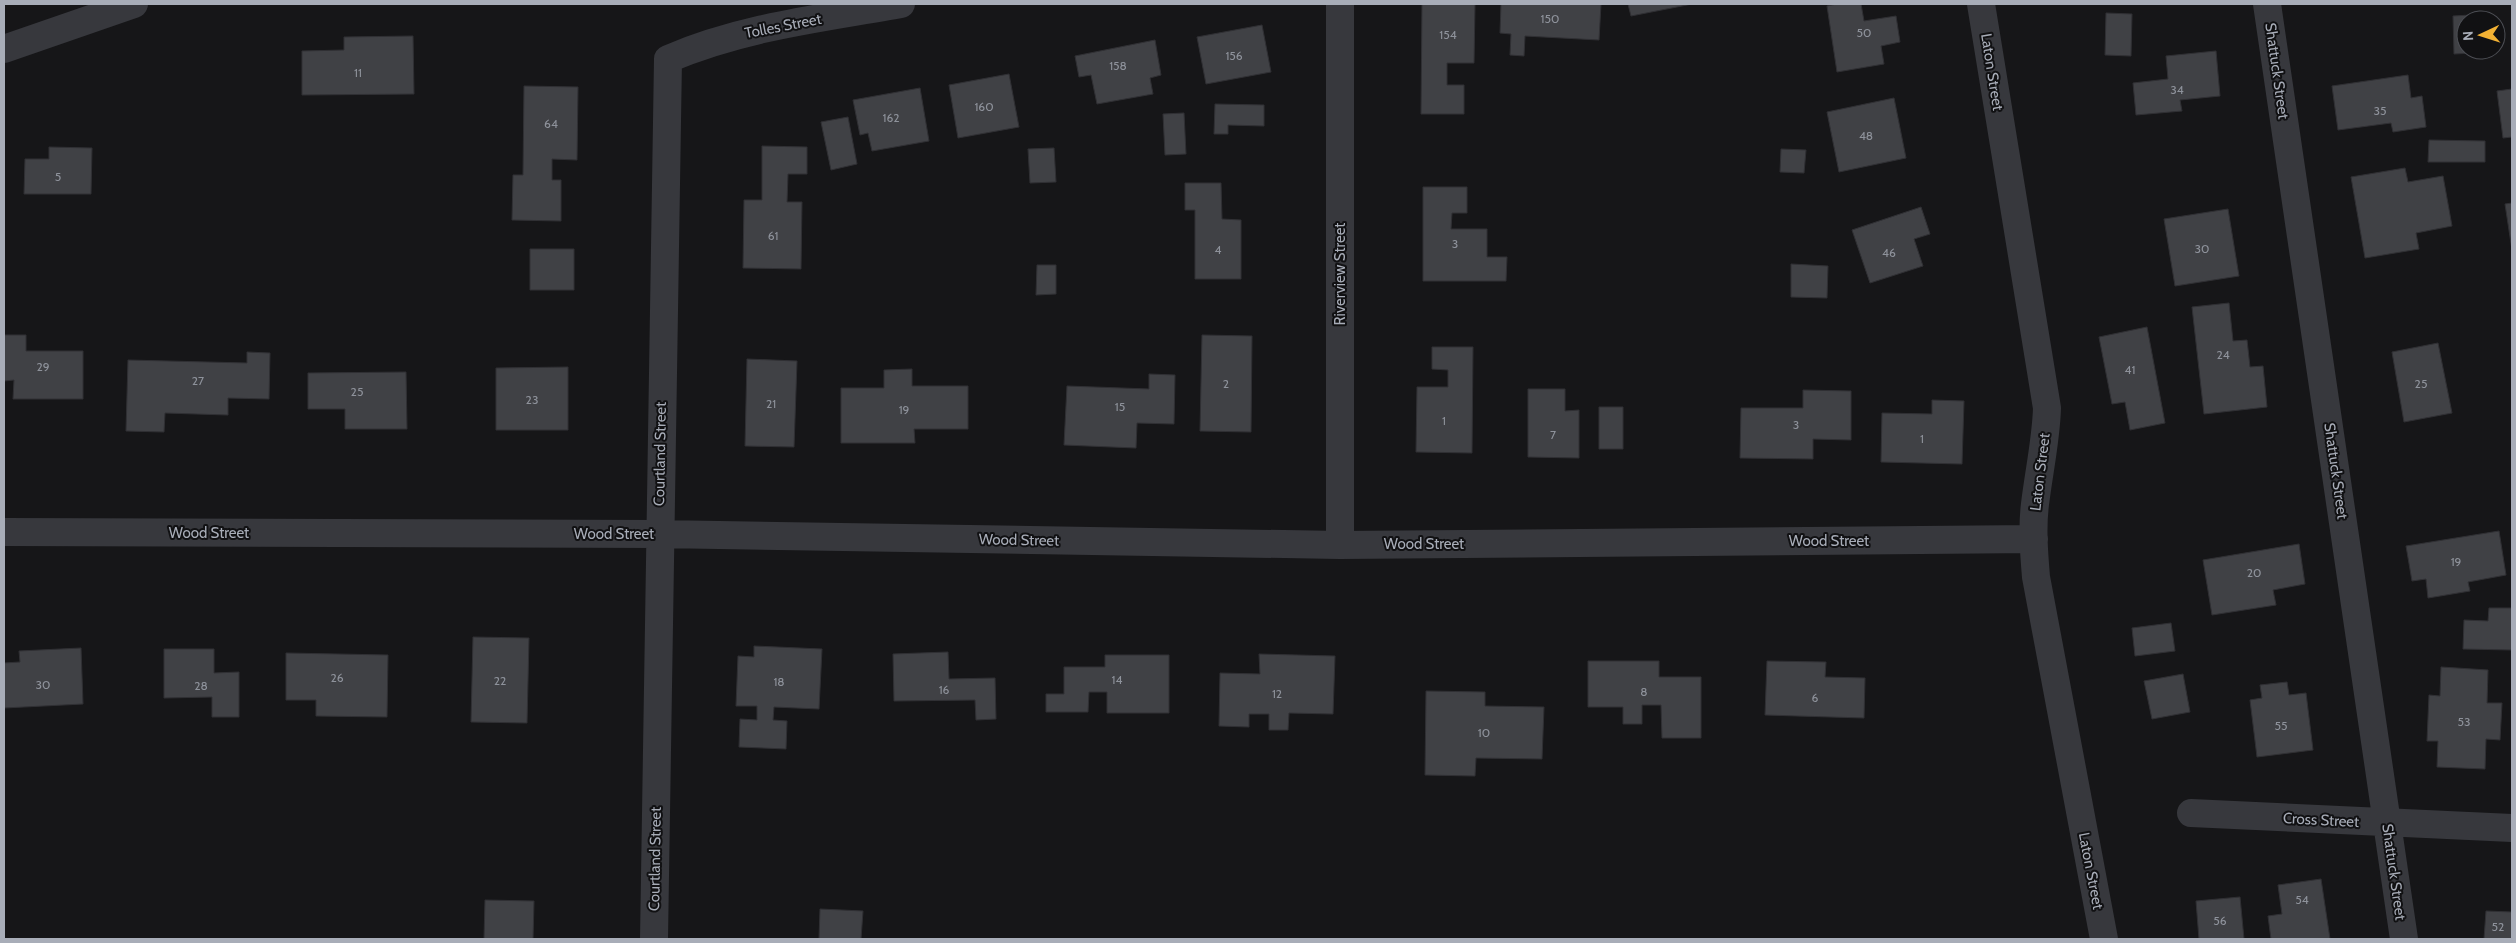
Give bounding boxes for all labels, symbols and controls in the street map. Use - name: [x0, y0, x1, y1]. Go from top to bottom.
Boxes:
- street label: Tolles Street: [743, 10, 823, 42]
- north arrow: [2456, 10, 2506, 60]
- house number: 150: [1541, 11, 1559, 26]
- street label: Shattuck Street: [2261, 22, 2293, 120]
- house number: 50: [1857, 25, 1871, 40]
- house number: 154: [1439, 27, 1457, 42]
- text: N: [2459, 30, 2477, 41]
- street label: Laton Street: [1977, 32, 2007, 112]
- house number: 156: [1225, 48, 1243, 63]
- house number: 158: [1109, 58, 1127, 73]
- house number: 11: [354, 65, 362, 80]
- house number: 34: [2170, 82, 2184, 97]
- house number: 160: [974, 99, 994, 114]
- house number: 35: [2374, 103, 2386, 118]
- house number: 162: [882, 110, 900, 125]
- house number: 64: [544, 116, 558, 131]
- house number: 48: [1859, 128, 1873, 143]
- house number: 5: [55, 169, 61, 184]
- street label: Riverview Street: [1331, 223, 1349, 325]
- house number: 61: [768, 228, 778, 243]
- house number: 3: [1452, 236, 1458, 251]
- house number: 30: [2195, 241, 2209, 256]
- house number: 4: [1215, 242, 1222, 257]
- house number: 46: [1882, 245, 1896, 260]
- house number: 24: [2216, 347, 2230, 362]
- house number: 29: [36, 359, 50, 374]
- house number: 41: [2125, 362, 2135, 377]
- house number: 27: [192, 373, 204, 388]
- house number: 2: [1223, 376, 1229, 391]
- house number: 25: [2415, 376, 2427, 391]
- house number: 25: [351, 384, 363, 399]
- house number: 23: [526, 392, 538, 407]
- house number: 21: [766, 396, 776, 411]
- house number: 15: [1115, 399, 1125, 414]
- street label: Courtland Street: [650, 402, 670, 506]
- house number: 19: [899, 402, 910, 417]
- house number: 1: [1442, 413, 1446, 428]
- house number: 3: [1793, 417, 1799, 432]
- street label: Shattuck Street: [2320, 422, 2352, 520]
- house number: 7: [1550, 427, 1556, 442]
- house number: 1: [1920, 431, 1924, 446]
- street label: Laton Street: [2026, 432, 2054, 512]
- street label: Wood Street: [169, 524, 249, 542]
- street label: Wood Street: [574, 525, 654, 543]
- street label: Wood Street: [979, 530, 1059, 550]
- street label: Wood Street: [1789, 532, 1869, 550]
- street label: Wood Street: [1384, 535, 1464, 553]
- house number: 19: [2451, 554, 2462, 569]
- house number: 20: [2247, 565, 2261, 580]
- house number: 26: [330, 670, 344, 685]
- house number: 14: [1112, 672, 1122, 687]
- house number: 22: [494, 673, 506, 688]
- house number: 18: [773, 674, 785, 689]
- house number: 30: [36, 677, 50, 692]
- house number: 28: [194, 678, 208, 693]
- house number: 16: [939, 682, 950, 697]
- house number: 8: [1640, 684, 1648, 699]
- house number: 12: [1272, 686, 1282, 701]
- house number: 6: [1812, 690, 1819, 705]
- house number: 53: [2458, 714, 2470, 729]
- house number: 55: [2275, 718, 2287, 733]
- house number: 10: [1478, 725, 1490, 740]
- street label: Courtland Street: [645, 807, 665, 911]
- street label: Cross Street: [2282, 809, 2360, 831]
- street label: Shattuck Street: [2378, 823, 2410, 921]
- street label: Laton Street: [2075, 831, 2107, 911]
- house number: 54: [2295, 892, 2309, 907]
- house number: 56: [2213, 913, 2227, 928]
- house number: 52: [2492, 919, 2504, 934]

